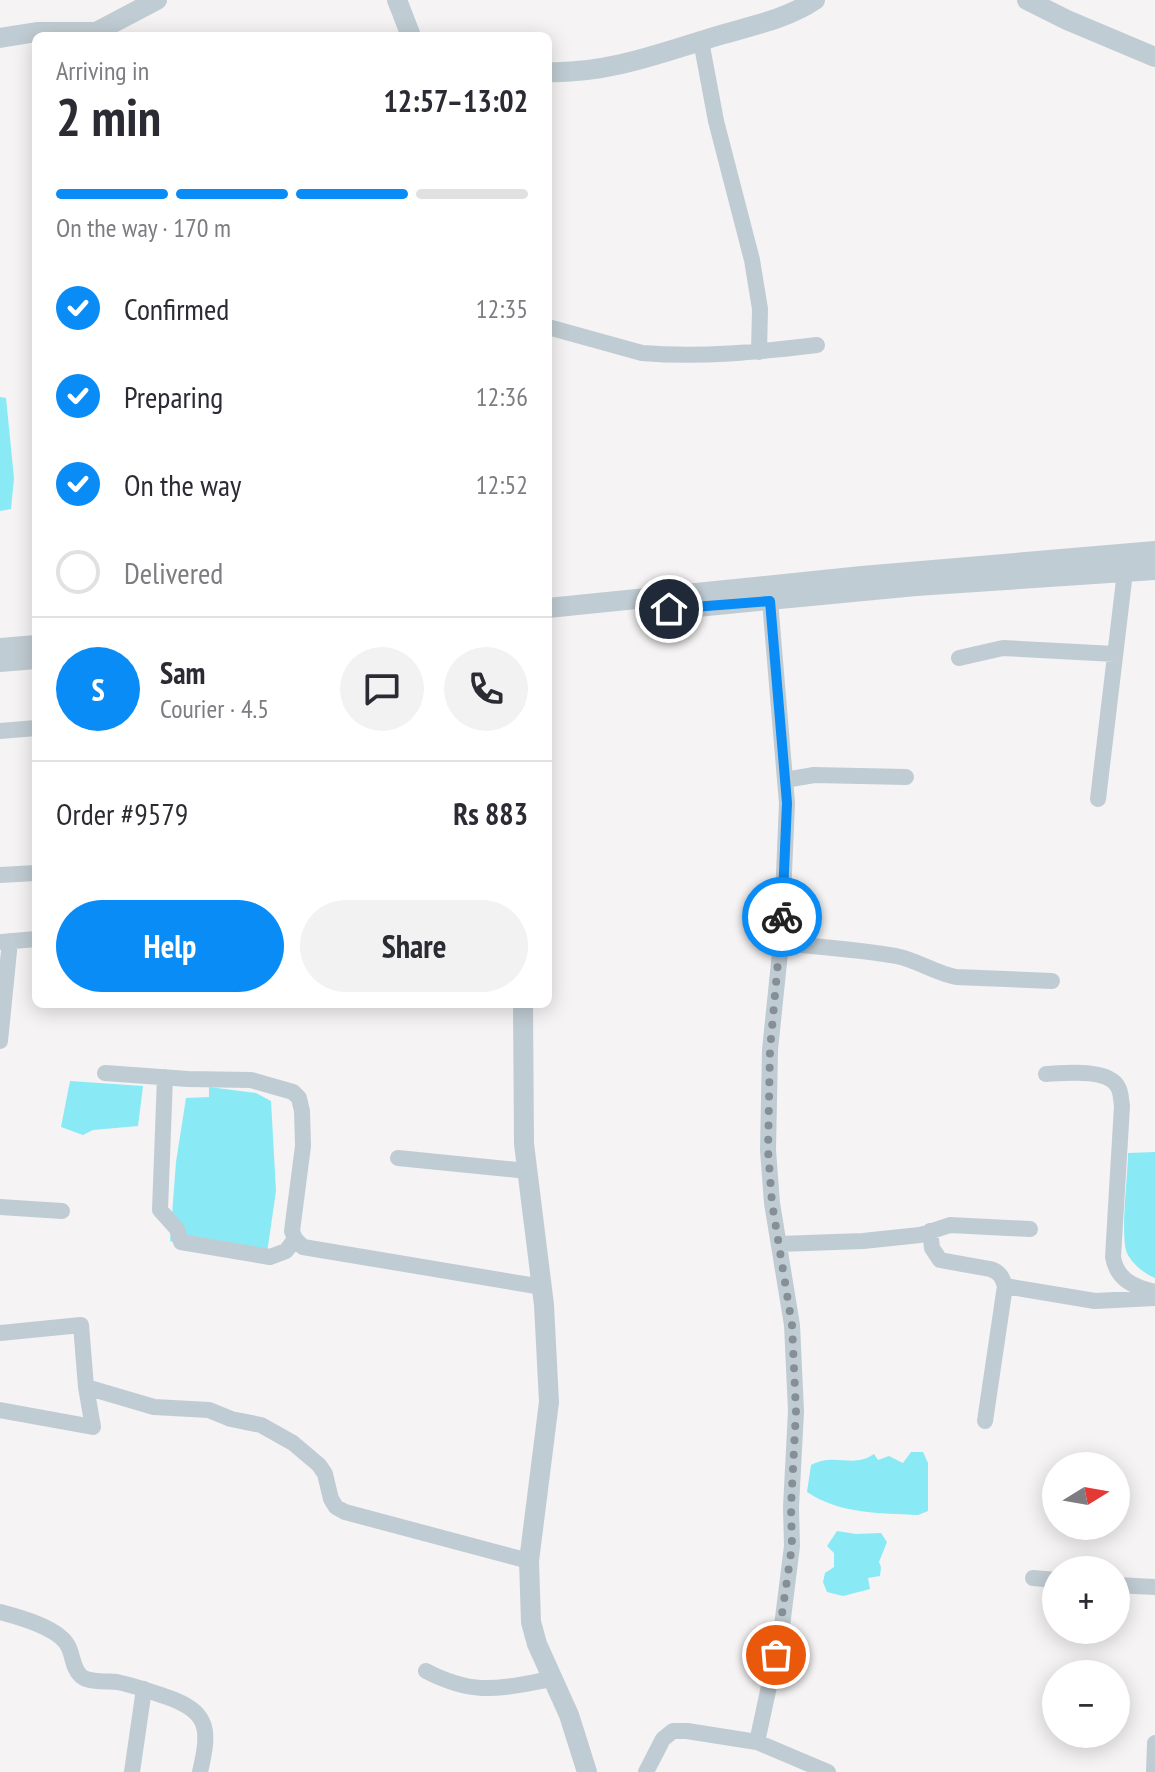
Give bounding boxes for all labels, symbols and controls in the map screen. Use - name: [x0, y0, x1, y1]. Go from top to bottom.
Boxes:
- text: Arriving in: [56, 54, 149, 87]
- text: 12:57–13:02: [384, 81, 528, 120]
- text: 2 min: [56, 83, 161, 150]
- text: On the way · 170 m: [56, 211, 231, 244]
- icon: check: [56, 286, 100, 330]
- text: Confirmed: [124, 289, 229, 328]
- text: 12:35: [476, 292, 528, 325]
- icon: check: [56, 374, 100, 418]
- text: Preparing: [124, 377, 223, 416]
- text: 12:36: [476, 380, 528, 413]
- icon: check: [56, 462, 100, 506]
- text: On the way: [124, 465, 241, 504]
- text: 12:52: [476, 468, 528, 501]
- text: Delivered: [124, 553, 223, 592]
- pin: [635, 575, 703, 643]
- icon: home: [647, 587, 691, 631]
- button: chat: [340, 647, 424, 731]
- button: phone: [444, 647, 528, 731]
- text: Sam: [160, 653, 205, 692]
- text: S: [91, 670, 105, 709]
- text: Courier · 4.5: [160, 692, 269, 725]
- text: Order #9579: [56, 794, 188, 833]
- text: Rs 883: [453, 794, 528, 833]
- courier: [742, 877, 822, 957]
- icon: bike: [760, 895, 804, 939]
- button: Help: [56, 900, 284, 992]
- button: Share: [300, 900, 528, 992]
- north arrow: [1042, 1452, 1130, 1540]
- map controls: [1042, 1452, 1130, 1748]
- button: +: [1042, 1556, 1130, 1644]
- pin: [742, 1621, 810, 1689]
- icon: bag: [754, 1633, 798, 1677]
- button: −: [1042, 1660, 1130, 1748]

